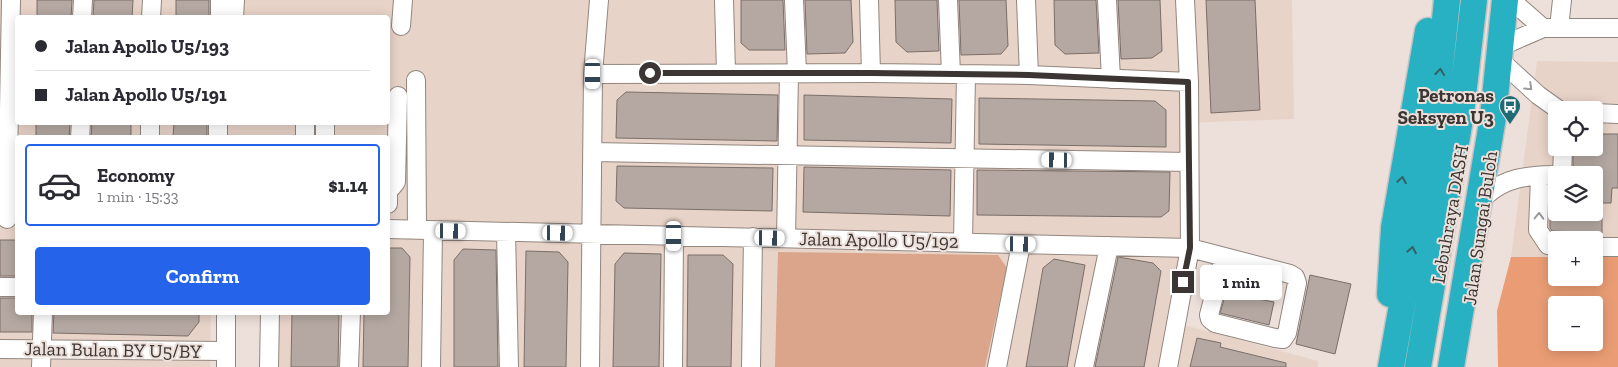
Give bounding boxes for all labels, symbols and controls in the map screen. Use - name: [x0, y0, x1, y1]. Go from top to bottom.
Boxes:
- text: Jalan Apollo U5/193: [65, 35, 229, 58]
- car: [585, 59, 600, 89]
- route start: [639, 62, 661, 84]
- one-way arrow: [1434, 68, 1445, 76]
- one-way arrow: [1524, 81, 1533, 90]
- text: Jalan Apollo U5/191: [65, 83, 227, 106]
- place label: Petronas Seksyen U3: [1397, 84, 1494, 129]
- bus stop icon: Petronas Seksyen U3: [1498, 94, 1522, 125]
- map controls: [1548, 101, 1603, 351]
- button: locate: [1548, 101, 1603, 156]
- street label: Lebuhraya DASH: [1426, 143, 1474, 285]
- street label: Jalan Sungai Buloh: [1458, 149, 1502, 306]
- car: [1041, 152, 1072, 168]
- icon: car: [37, 163, 82, 208]
- text: Economy: [97, 164, 175, 187]
- button: layers: [1548, 166, 1603, 221]
- text: $1.14: [328, 174, 368, 197]
- one-way arrow: [1397, 176, 1407, 184]
- text: 1 min · 15:33: [97, 187, 179, 206]
- one-way arrow: [1533, 212, 1544, 220]
- car: [666, 221, 681, 251]
- car: [435, 223, 466, 239]
- car: [542, 225, 573, 241]
- street label: Jalan Apollo U5/192: [799, 227, 959, 253]
- car: [754, 230, 785, 246]
- button: +: [1548, 231, 1603, 286]
- car: [1005, 236, 1036, 252]
- one-way arrow: [1407, 246, 1417, 254]
- button: Confirm: [35, 247, 370, 305]
- callout: 1 min: [1200, 264, 1283, 300]
- route end: [1172, 271, 1194, 293]
- text: 1 min: [1222, 273, 1260, 292]
- button: −: [1548, 296, 1603, 351]
- street label: Jalan Bulan BY U5/BY: [24, 337, 202, 363]

